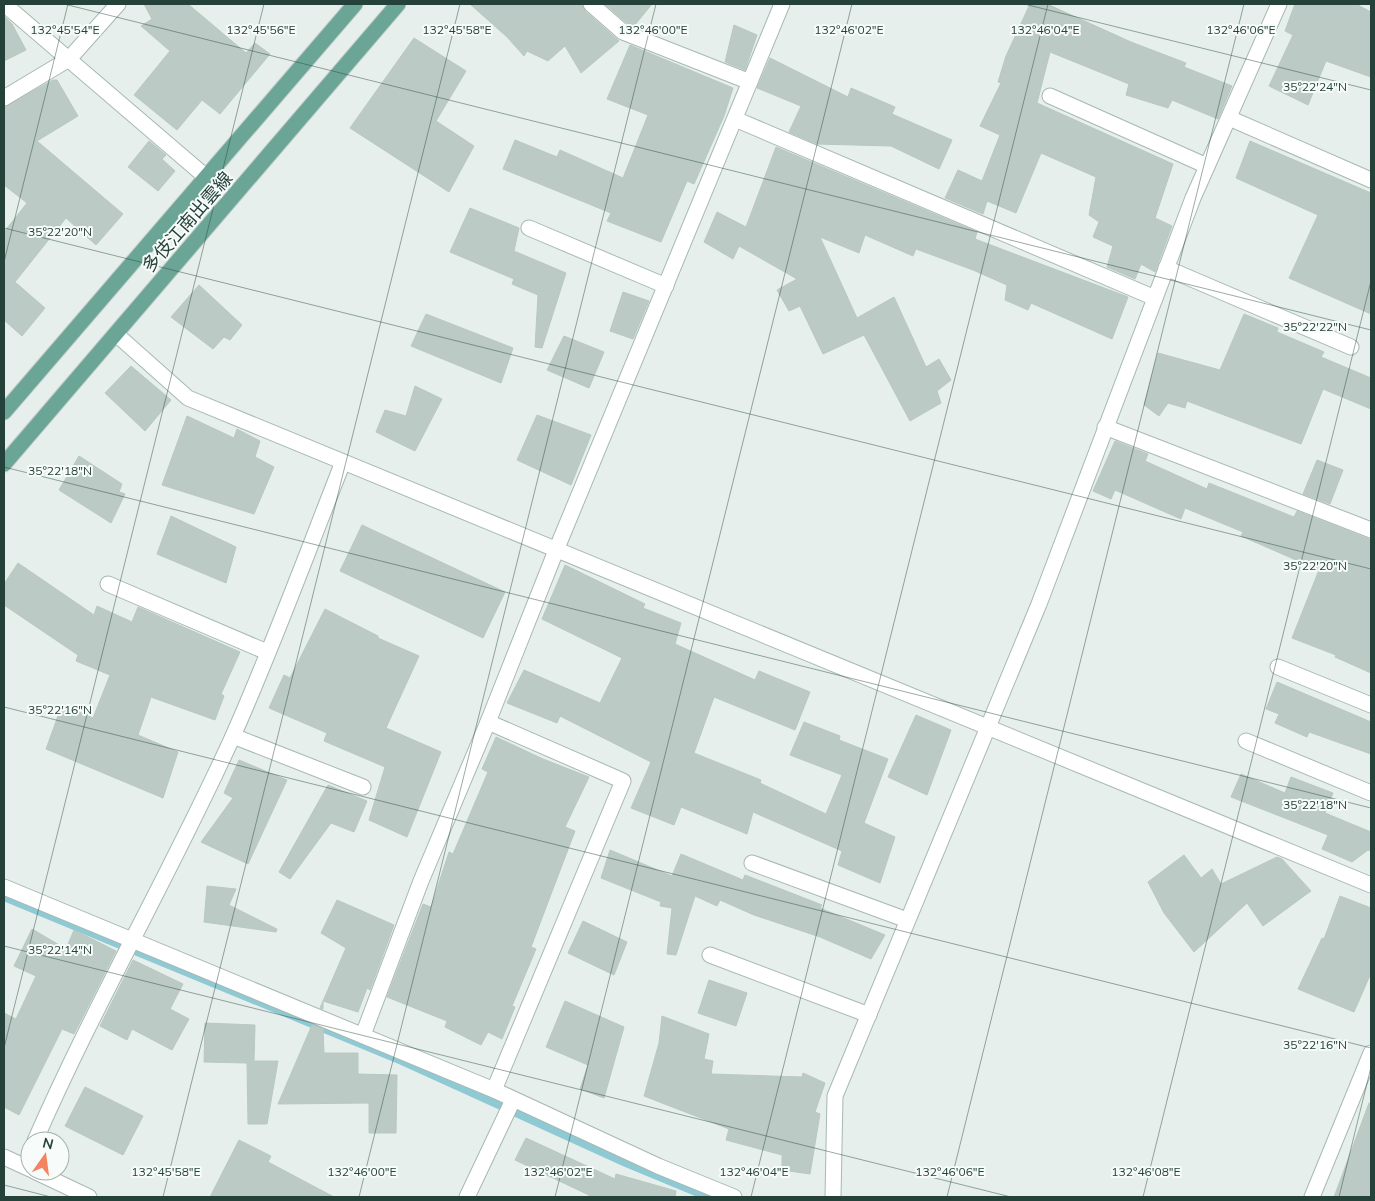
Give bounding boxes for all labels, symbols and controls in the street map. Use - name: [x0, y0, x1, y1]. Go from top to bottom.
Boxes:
- text: 132°45'54"E: [30, 22, 100, 37]
- text: 132°45'56"E: [226, 22, 296, 37]
- text: 132°45'58"E: [422, 22, 492, 37]
- text: 132°46'00"E: [618, 22, 688, 37]
- text: 132°46'02"E: [814, 22, 884, 37]
- text: 132°46'04"E: [1010, 22, 1080, 37]
- text: 132°46'06"E: [1206, 22, 1276, 37]
- text: 35°22'24"N: [1283, 79, 1347, 94]
- street label: 多伎江南出雲線: [137, 167, 237, 277]
- text: 35°22'20"N: [28, 224, 92, 239]
- text: 35°22'22"N: [1283, 319, 1347, 334]
- text: 35°22'18"N: [28, 463, 92, 478]
- text: 35°22'20"N: [1283, 558, 1347, 573]
- text: 35°22'16"N: [28, 702, 92, 717]
- text: 35°22'18"N: [1283, 797, 1347, 812]
- text: 35°22'14"N: [28, 942, 92, 957]
- text: 35°22'16"N: [1283, 1037, 1347, 1052]
- north arrow: [20, 1131, 70, 1181]
- text: N: [41, 1133, 55, 1153]
- text: 132°45'58"E: [131, 1164, 201, 1179]
- text: 132°46'00"E: [327, 1164, 397, 1179]
- text: 132°46'02"E: [523, 1164, 593, 1179]
- text: 132°46'04"E: [719, 1164, 789, 1179]
- text: 132°46'06"E: [915, 1164, 985, 1179]
- text: 132°46'08"E: [1111, 1164, 1181, 1179]

